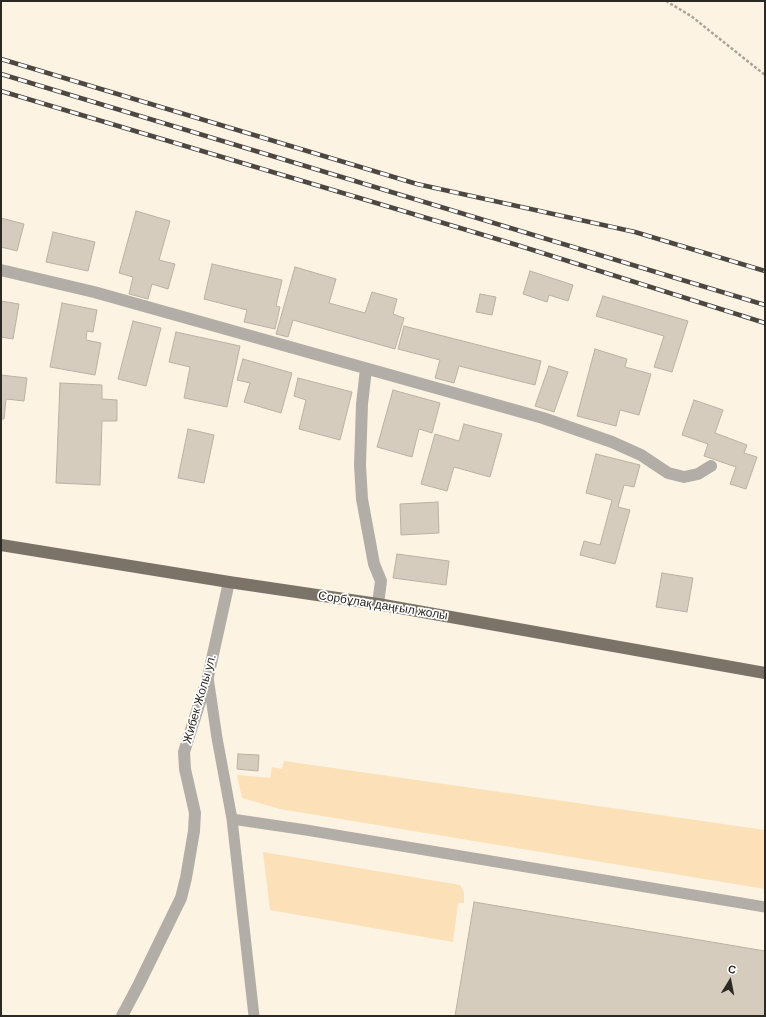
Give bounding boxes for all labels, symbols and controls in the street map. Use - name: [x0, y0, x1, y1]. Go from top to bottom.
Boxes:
- street label: Сорбұлақ даңғыл жолы: [317, 589, 449, 623]
- street label: Жибек Жолы ул.: [180, 653, 220, 745]
- north arrow: [710, 961, 750, 1001]
- text: С: [727, 963, 737, 976]

